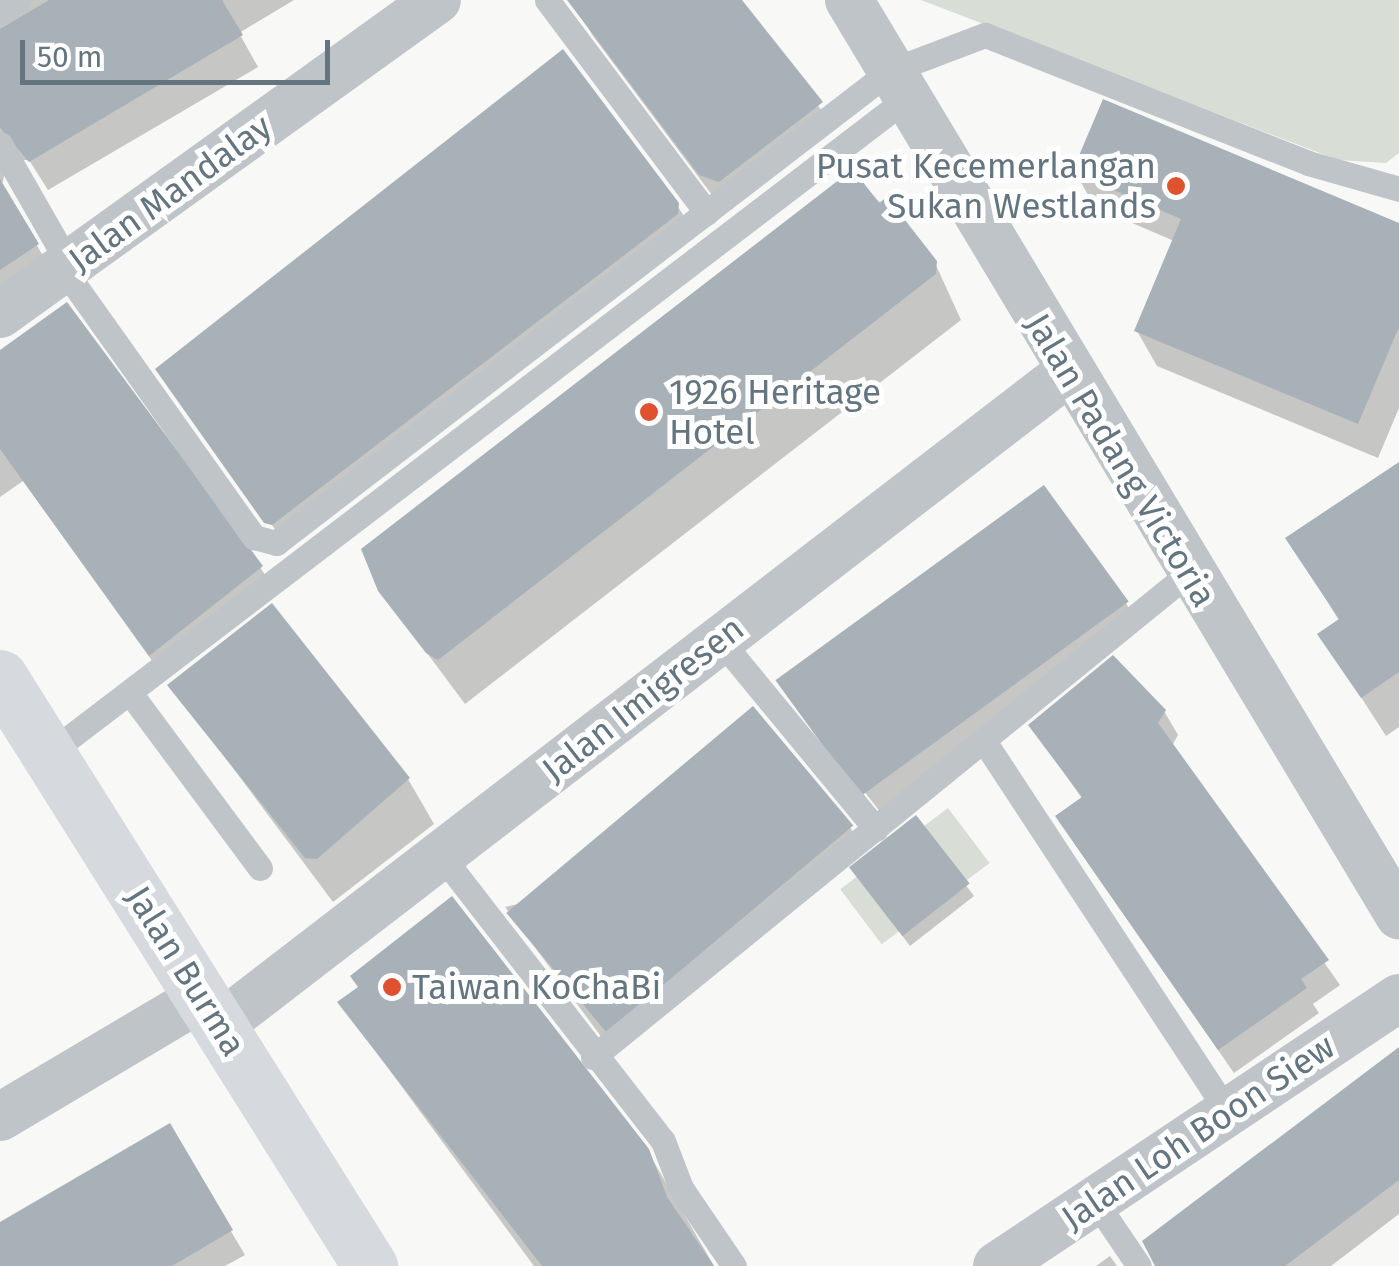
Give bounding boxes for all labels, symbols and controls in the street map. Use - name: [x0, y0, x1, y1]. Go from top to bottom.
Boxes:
- scale bar: [25, 20, 335, 82]
- text: 50 m: [37, 39, 102, 75]
- street label: Jalan Mandalay: [60, 105, 280, 281]
- place label: Pusat Kecemerlangan Sukan Westlands: [816, 145, 1156, 227]
- marker: Pusat Kecemerlangan Sukan Westlands: [1165, 175, 1187, 197]
- street label: Jalan Padang Victoria: [1017, 306, 1225, 614]
- place label: 1926 Heritage Hotel: [669, 371, 881, 453]
- marker: 1926 Heritage Hotel: [638, 401, 660, 423]
- street label: Jalan Imigresen: [534, 607, 752, 791]
- street label: Jalan Burma: [117, 878, 255, 1064]
- place label: Taiwan KoChaBi: [412, 966, 661, 1008]
- marker: Taiwan KoChaBi: [381, 976, 403, 998]
- street label: Jalan Loh Boon Siew: [1054, 1025, 1342, 1239]

